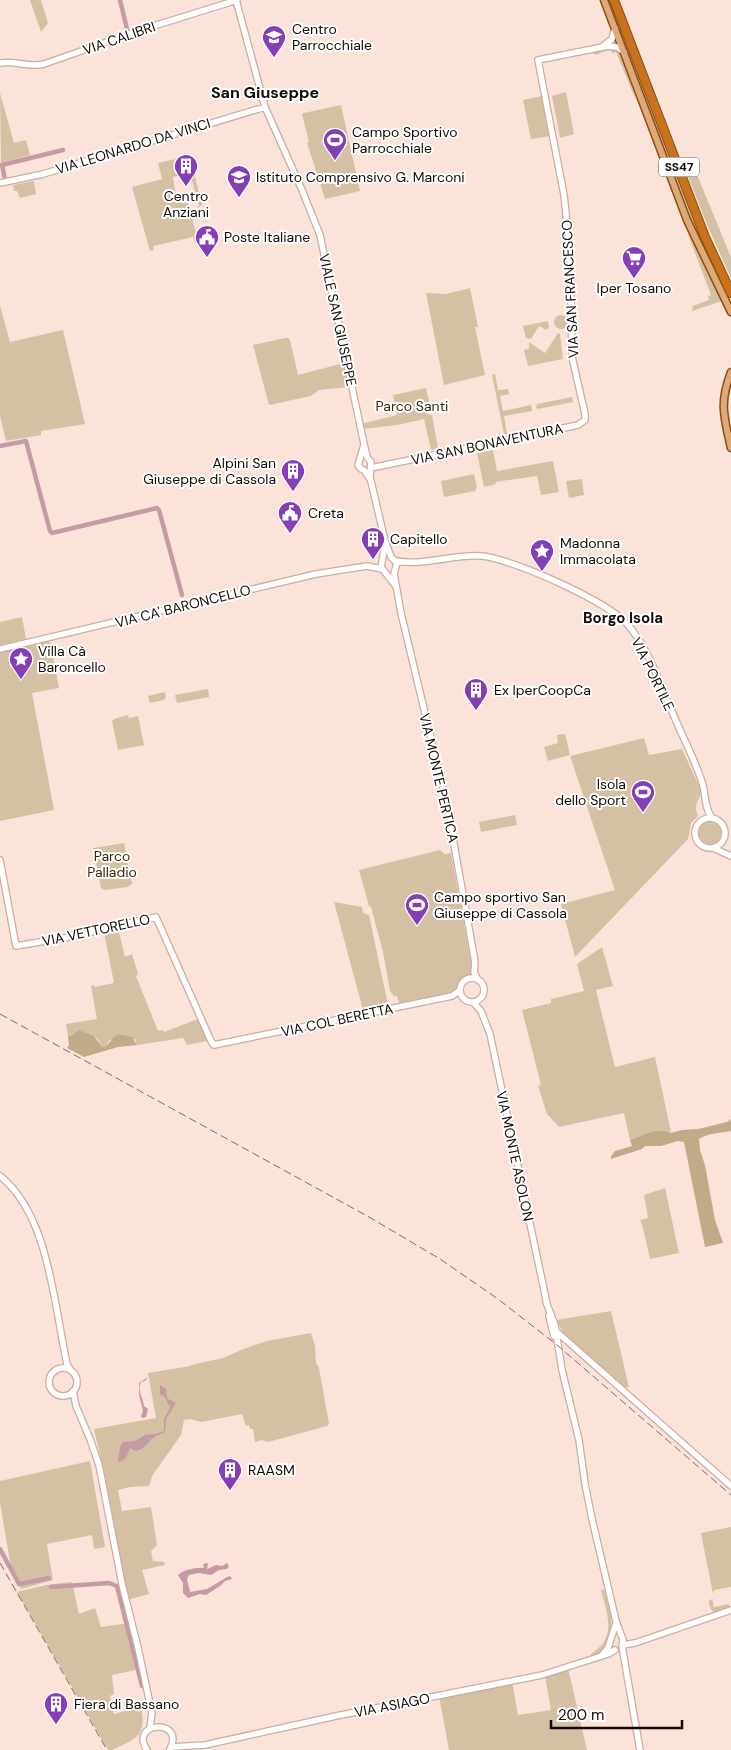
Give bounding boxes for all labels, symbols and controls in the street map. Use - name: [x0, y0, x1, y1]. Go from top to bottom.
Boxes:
- street label: VIA CALIBRI: [80, 17, 158, 59]
- place label: Centro Parrocchiale: [292, 20, 372, 54]
- school or university icon: Centro Parrocchiale: [261, 24, 287, 58]
- district label: San Giuseppe: [211, 82, 319, 103]
- street label: VIA LEONARDO DA VINCI: [53, 114, 213, 178]
- place label: Campo Sportivo Parrocchiale: [352, 123, 457, 157]
- sports icon: Campo Sportivo Parrocchiale: [322, 127, 348, 161]
- building icon: Centro Anziani: [173, 153, 199, 187]
- road number: SS47: [659, 158, 699, 176]
- school or university icon: Istituto Comprensivo G. Marconi: [226, 164, 252, 198]
- place label: Istituto Comprensivo G. Marconi: [256, 168, 465, 186]
- place label: Centro Anziani: [163, 187, 209, 221]
- street label: VIA SAN FRANCESCO: [557, 219, 583, 358]
- public building icon: Poste Italiane: [194, 224, 220, 258]
- place label: Poste Italiane: [224, 228, 310, 246]
- supermarket icon: Iper Tosano: [621, 245, 647, 279]
- street label: VIALE SAN GIUSEPPE: [315, 252, 361, 388]
- place label: Iper Tosano: [597, 279, 671, 297]
- park label: Parco Santi: [376, 397, 448, 415]
- street label: VIA SAN BONAVENTURA: [409, 419, 565, 469]
- place label: Alpini San Giuseppe di Cassola: [143, 454, 276, 488]
- building icon: Alpini San Giuseppe di Cassola: [280, 458, 306, 492]
- public building icon: Creta: [277, 500, 303, 534]
- place label: Creta: [308, 504, 344, 522]
- building icon: Capitello: [360, 526, 386, 560]
- place label: Capitello: [390, 530, 448, 548]
- place label: Madonna Immacolata: [560, 534, 636, 568]
- place icon: Madonna Immacolata: [529, 538, 555, 572]
- street label: VIA CA' BARONCELLO: [113, 580, 253, 632]
- district label: Borgo Isola: [583, 608, 663, 628]
- street label: VIA PORTILE: [628, 634, 679, 714]
- place label: Villa Cà Baroncello: [38, 642, 106, 676]
- place icon: Villa Cà Baroncello: [8, 646, 34, 680]
- building icon: Ex IperCoopCa: [463, 677, 489, 711]
- place label: Ex IperCoopCa: [494, 681, 591, 699]
- street label: VIA MONTE PERTICA: [415, 712, 463, 844]
- place label: Isola dello Sport: [555, 775, 626, 809]
- sports icon: Isola dello Sport: [630, 779, 656, 813]
- park label: Parco Palladio: [87, 847, 137, 881]
- place label: Campo sportivo San Giuseppe di Cassola: [434, 888, 567, 922]
- sports icon: Campo sportivo San Giuseppe di Cassola: [404, 892, 430, 926]
- street label: VIA VETTORELLO: [40, 910, 152, 950]
- street label: VIA COL BERETTA: [279, 999, 395, 1041]
- street label: VIA MONTE ASOLON: [492, 1089, 538, 1223]
- building icon: RAASM: [217, 1457, 243, 1491]
- place label: RAASM: [248, 1461, 295, 1479]
- street label: VIA ASIAGO: [353, 1689, 431, 1721]
- building icon: Fiera di Bassano: [43, 1691, 69, 1725]
- place label: Fiera di Bassano: [74, 1695, 179, 1713]
- scale bar: [551, 1698, 682, 1730]
- text: 200 m: [558, 1705, 604, 1725]

